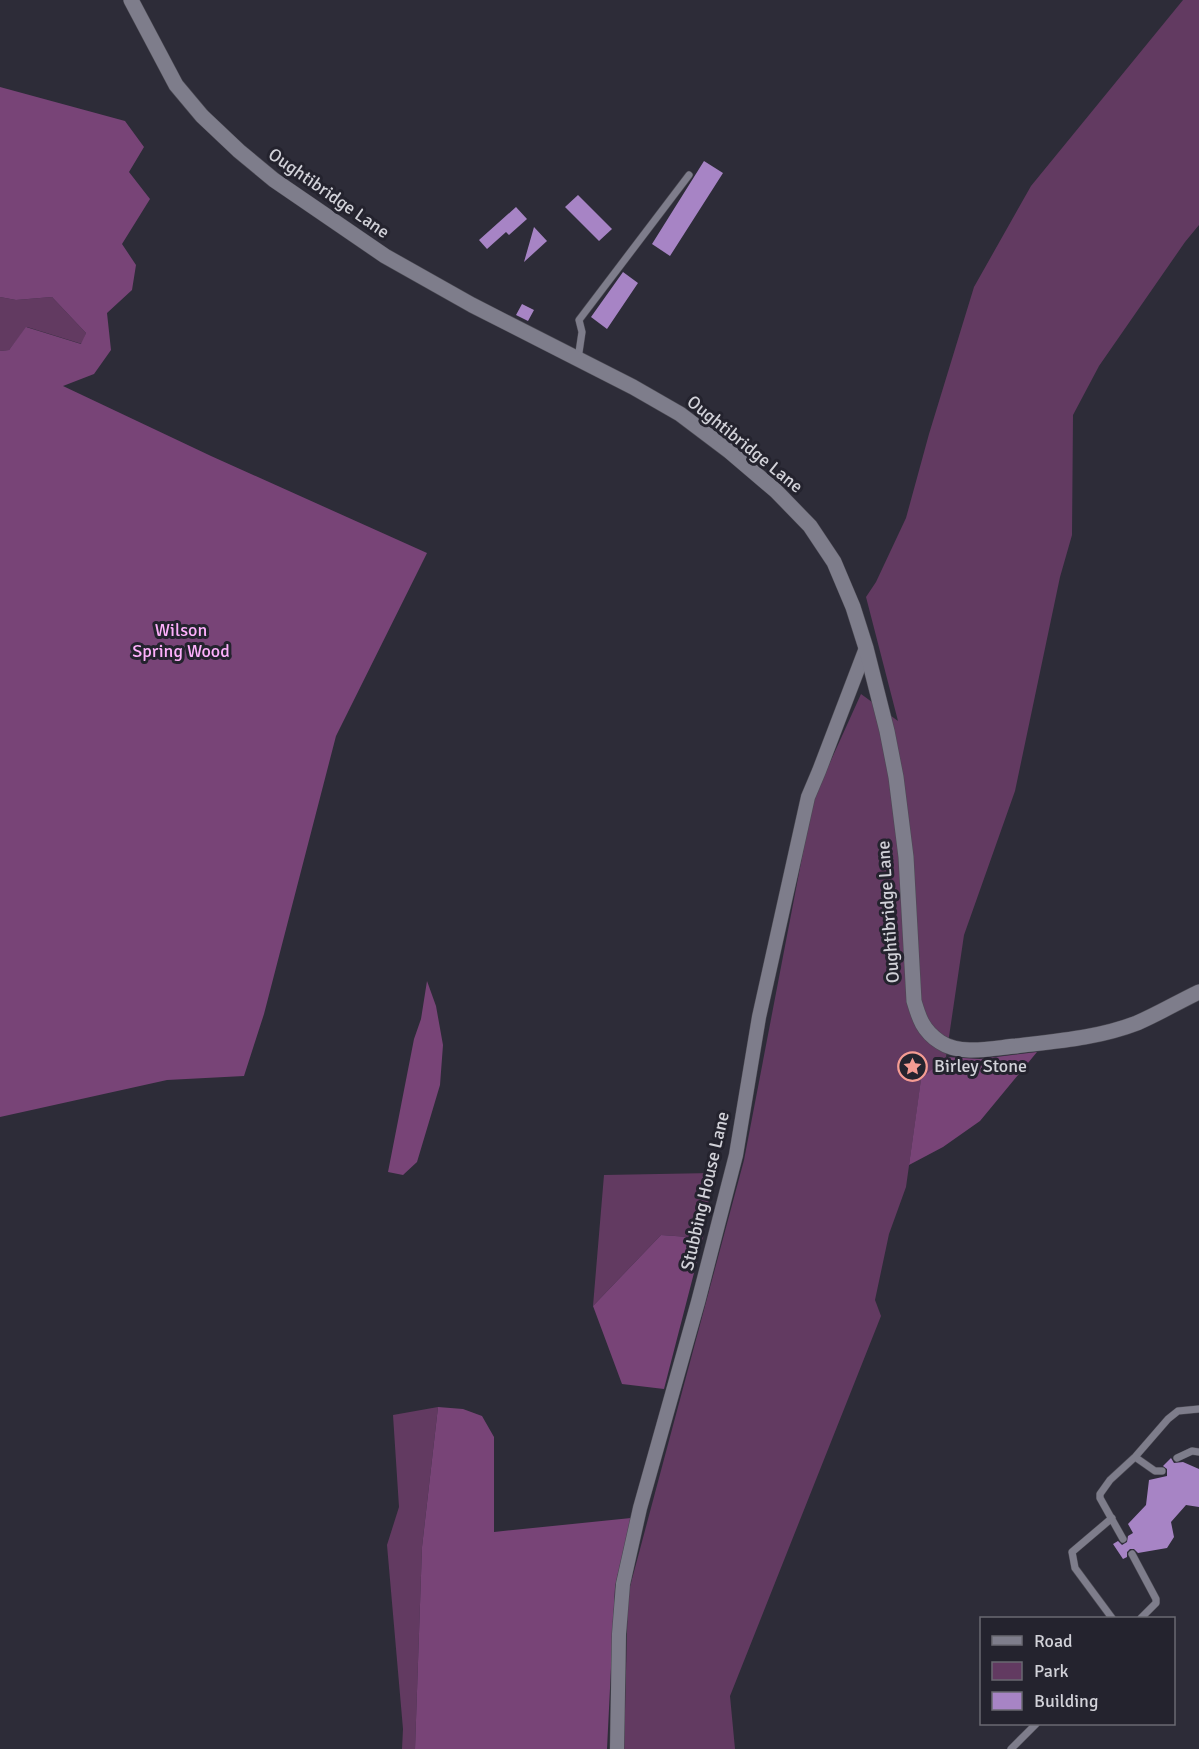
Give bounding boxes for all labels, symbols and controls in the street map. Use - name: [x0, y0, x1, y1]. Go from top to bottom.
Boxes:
- street label: Oughtibridge Lane: [264, 143, 394, 243]
- street label: Oughtibridge Lane: [683, 391, 807, 497]
- park label: Wilson Spring Wood: [132, 619, 230, 662]
- street label: Oughtibridge Lane: [872, 840, 904, 984]
- place icon: Birley Stone: [897, 1050, 929, 1082]
- place label: Birley Stone: [934, 1055, 1027, 1077]
- street label: Stubbing House Lane: [676, 1109, 734, 1273]
- legend: [980, 1617, 1175, 1725]
- text: Road: [1034, 1630, 1073, 1652]
- text: Park: [1034, 1660, 1069, 1682]
- text: Building: [1034, 1690, 1098, 1712]

